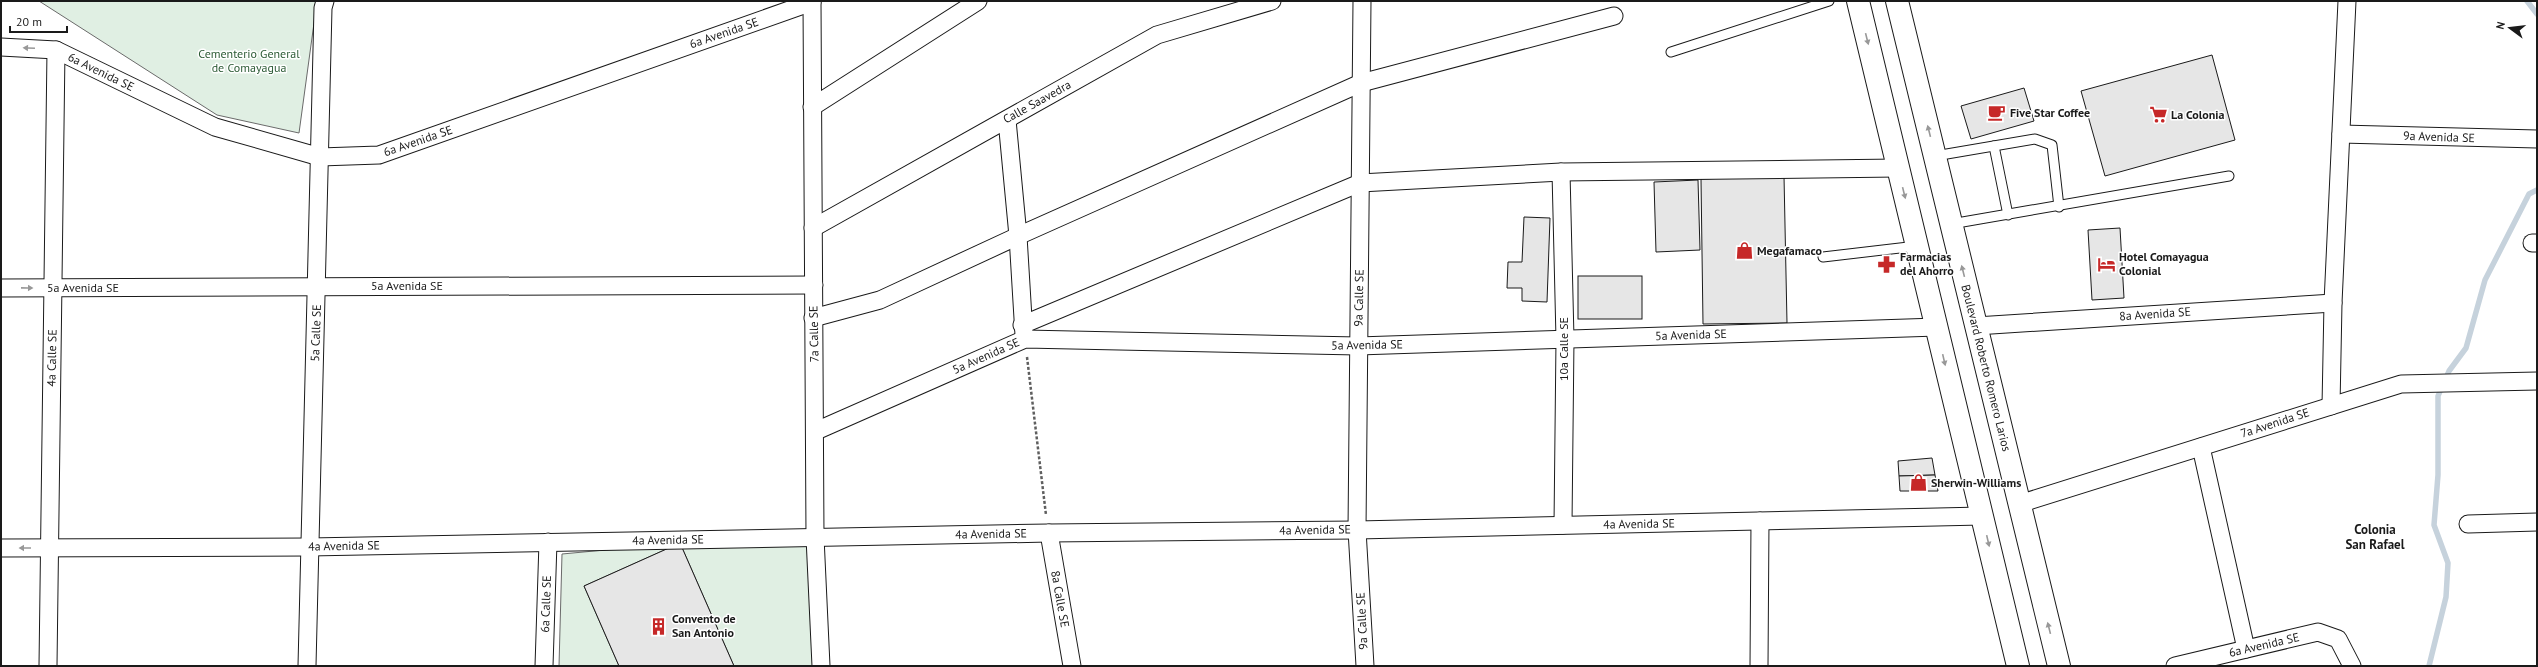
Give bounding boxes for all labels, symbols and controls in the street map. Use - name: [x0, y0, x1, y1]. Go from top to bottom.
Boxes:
- scale bar: [10, 8, 67, 34]
- north arrow: [2490, 8, 2530, 48]
- text: 20 m: [16, 14, 42, 29]
- street label: 6a Avenida SE: [687, 14, 760, 51]
- text: N: [2493, 20, 2508, 31]
- one-way arrow: [1864, 33, 1870, 45]
- one-way arrow: [23, 45, 35, 52]
- park label: Cementerio General de Comayagua: [198, 46, 300, 75]
- street label: 6a Avenida SE: [66, 49, 137, 94]
- street label: Calle Saavedra: [1000, 77, 1073, 126]
- cafe icon: Five Star Coffee: [1987, 103, 2007, 123]
- place label: Five Star Coffee: [2010, 105, 2090, 120]
- supermarket icon: La Colonia: [2148, 105, 2168, 125]
- place label: La Colonia: [2171, 107, 2224, 122]
- street label: 6a Avenida SE: [381, 122, 454, 159]
- one-way arrow: [1925, 124, 1931, 137]
- street label: 9a Avenida SE: [2403, 128, 2475, 145]
- one-way arrow: [1901, 187, 1907, 199]
- shop icon: Megafamaco: [1734, 241, 1754, 261]
- place label: Megafamaco: [1757, 243, 1822, 258]
- place label: Farmacias del Ahorro: [1900, 249, 1954, 278]
- place label: Hotel Comayagua Colonial: [2119, 249, 2209, 278]
- pharmacy icon: Farmacias del Ahorro: [1877, 254, 1897, 274]
- hotel icon: Hotel Comayagua Colonial: [2096, 254, 2116, 274]
- one-way arrow: [1959, 264, 1965, 277]
- street label: 9a Calle SE: [1351, 269, 1367, 327]
- street label: 5a Avenida SE: [371, 278, 443, 293]
- street label: 5a Avenida SE: [47, 280, 119, 295]
- street label: Boulevard Roberto Romero Larios: [1958, 283, 2015, 453]
- one-way arrow: [21, 285, 34, 291]
- street label: 5a Calle SE: [307, 304, 324, 362]
- street label: 8a Avenida SE: [2119, 304, 2191, 323]
- street label: 7a Calle SE: [806, 305, 821, 363]
- street label: 10a Calle SE: [1556, 317, 1571, 381]
- street label: 5a Avenida SE: [1655, 326, 1727, 343]
- street label: 4a Calle SE: [44, 329, 60, 387]
- street label: 5a Avenida SE: [950, 334, 1022, 377]
- street label: 5a Avenida SE: [1331, 336, 1403, 353]
- one-way arrow: [1942, 353, 1948, 366]
- street label: 7a Avenida SE: [2239, 404, 2311, 441]
- shop icon: Sherwin-Williams: [1908, 473, 1928, 493]
- place label: Sherwin-Williams: [1931, 475, 2021, 490]
- street label: 4a Avenida SE: [1603, 515, 1675, 532]
- street label: 4a Avenida SE: [1279, 521, 1351, 538]
- district label: Colonia San Rafael: [2345, 521, 2405, 553]
- street label: 4a Avenida SE: [955, 525, 1027, 542]
- street label: 4a Avenida SE: [632, 531, 704, 548]
- one-way arrow: [1985, 534, 1991, 547]
- street label: 4a Avenida SE: [308, 537, 380, 554]
- one-way arrow: [18, 545, 31, 551]
- street label: 8a Calle SE: [1048, 569, 1073, 628]
- street label: 6a Calle SE: [537, 575, 554, 633]
- street label: 9a Calle SE: [1353, 592, 1370, 650]
- place label: Convento de San Antonio: [672, 611, 736, 640]
- building icon: Convento de San Antonio: [649, 616, 669, 636]
- one-way arrow: [2046, 622, 2052, 634]
- street label: 6a Avenida SE: [2227, 629, 2301, 660]

